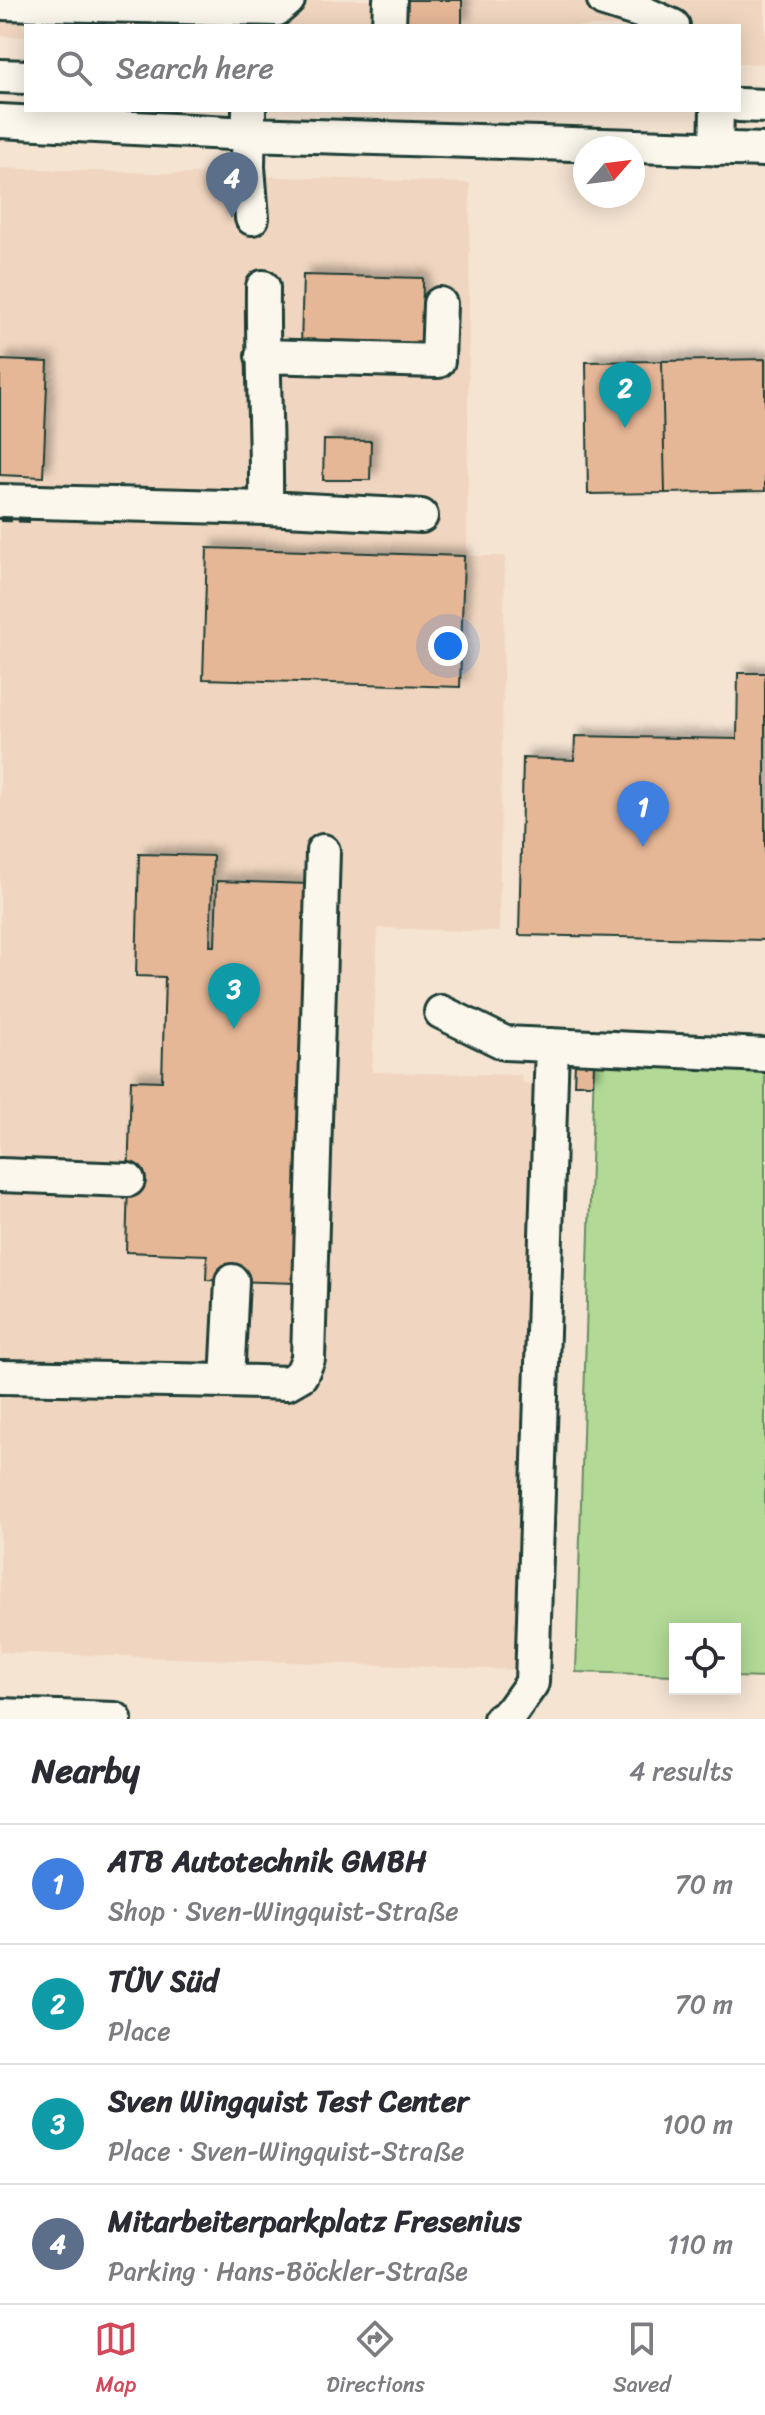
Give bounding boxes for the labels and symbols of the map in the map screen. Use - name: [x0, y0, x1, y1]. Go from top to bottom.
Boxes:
- north arrow: [573, 136, 645, 208]
- pin: 4: [206, 152, 258, 218]
- pin: 2: [599, 362, 651, 428]
- your location: [428, 626, 468, 666]
- pin: 1: [617, 781, 669, 847]
- pin: 3: [208, 963, 260, 1029]

